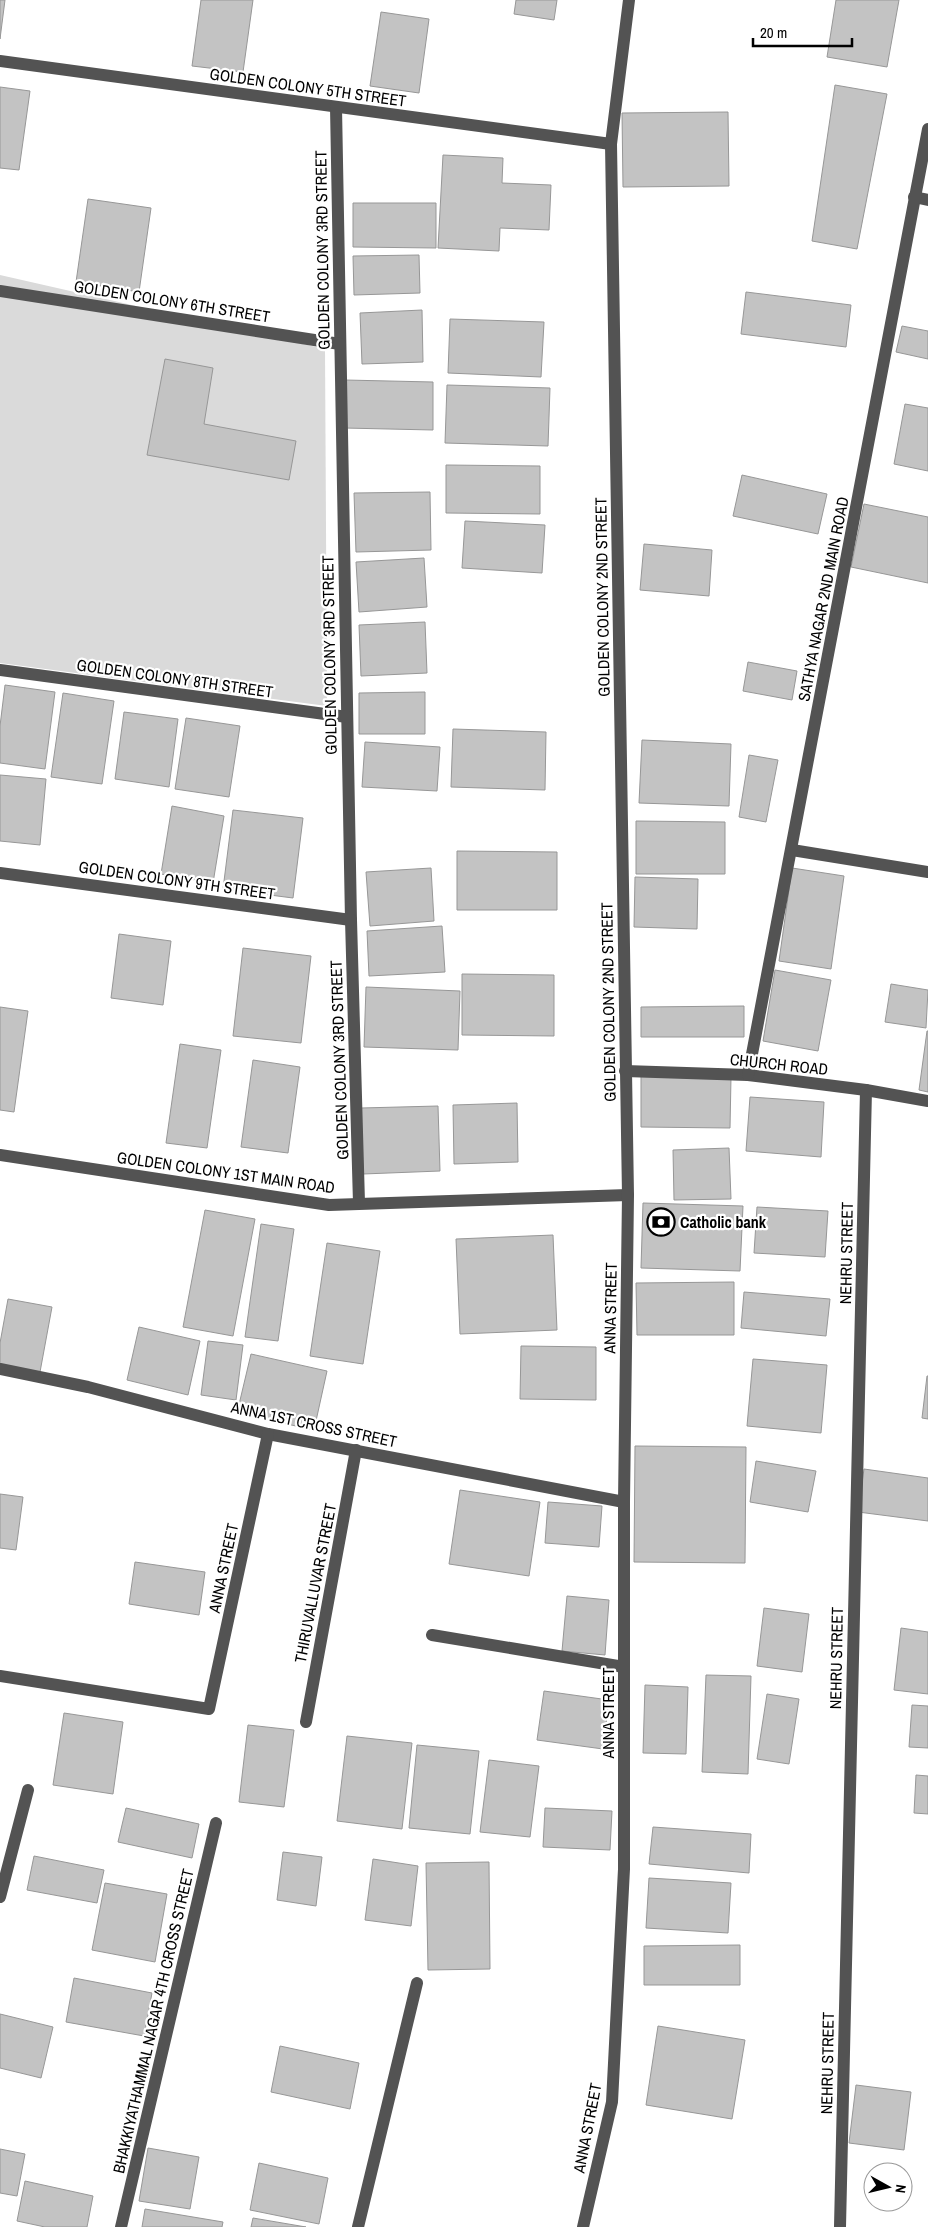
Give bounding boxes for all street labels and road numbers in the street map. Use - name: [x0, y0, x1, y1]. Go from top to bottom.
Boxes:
- street label: GOLDEN COLONY 5TH STREET: [208, 62, 408, 112]
- street label: GOLDEN COLONY 3RD STREET: [309, 150, 335, 350]
- street label: GOLDEN COLONY 6TH STREET: [72, 275, 272, 327]
- street label: SATHYA NAGAR 2ND MAIN ROAD: [792, 495, 854, 703]
- street label: GOLDEN COLONY 2ND STREET: [589, 497, 615, 697]
- street label: GOLDEN COLONY 3RD STREET: [316, 555, 342, 755]
- street label: GOLDEN COLONY 8TH STREET: [75, 653, 275, 703]
- street label: GOLDEN COLONY 9TH STREET: [77, 855, 277, 905]
- street label: GOLDEN COLONY 2ND STREET: [595, 902, 621, 1102]
- street label: GOLDEN COLONY 3RD STREET: [325, 960, 353, 1160]
- street label: CHURCH ROAD: [729, 1048, 829, 1080]
- street label: GOLDEN COLONY 1ST MAIN ROAD: [116, 1146, 336, 1198]
- street label: NEHRU STREET: [834, 1202, 858, 1304]
- street label: ANNA STREET: [598, 1262, 622, 1355]
- street label: ANNA 1ST CROSS STREET: [228, 1395, 399, 1452]
- street label: THIRUVALLUVAR STREET: [289, 1501, 341, 1665]
- street label: ANNA STREET: [203, 1521, 243, 1616]
- street label: NEHRU STREET: [824, 1607, 848, 1709]
- street label: ANNA STREET: [597, 1667, 619, 1760]
- street label: BHAKKIYATHAMMAL NAGAR 4TH CROSS STREET: [107, 1867, 199, 2175]
- street label: NEHRU STREET: [815, 2012, 839, 2114]
- street label: ANNA STREET: [567, 2081, 606, 2176]

